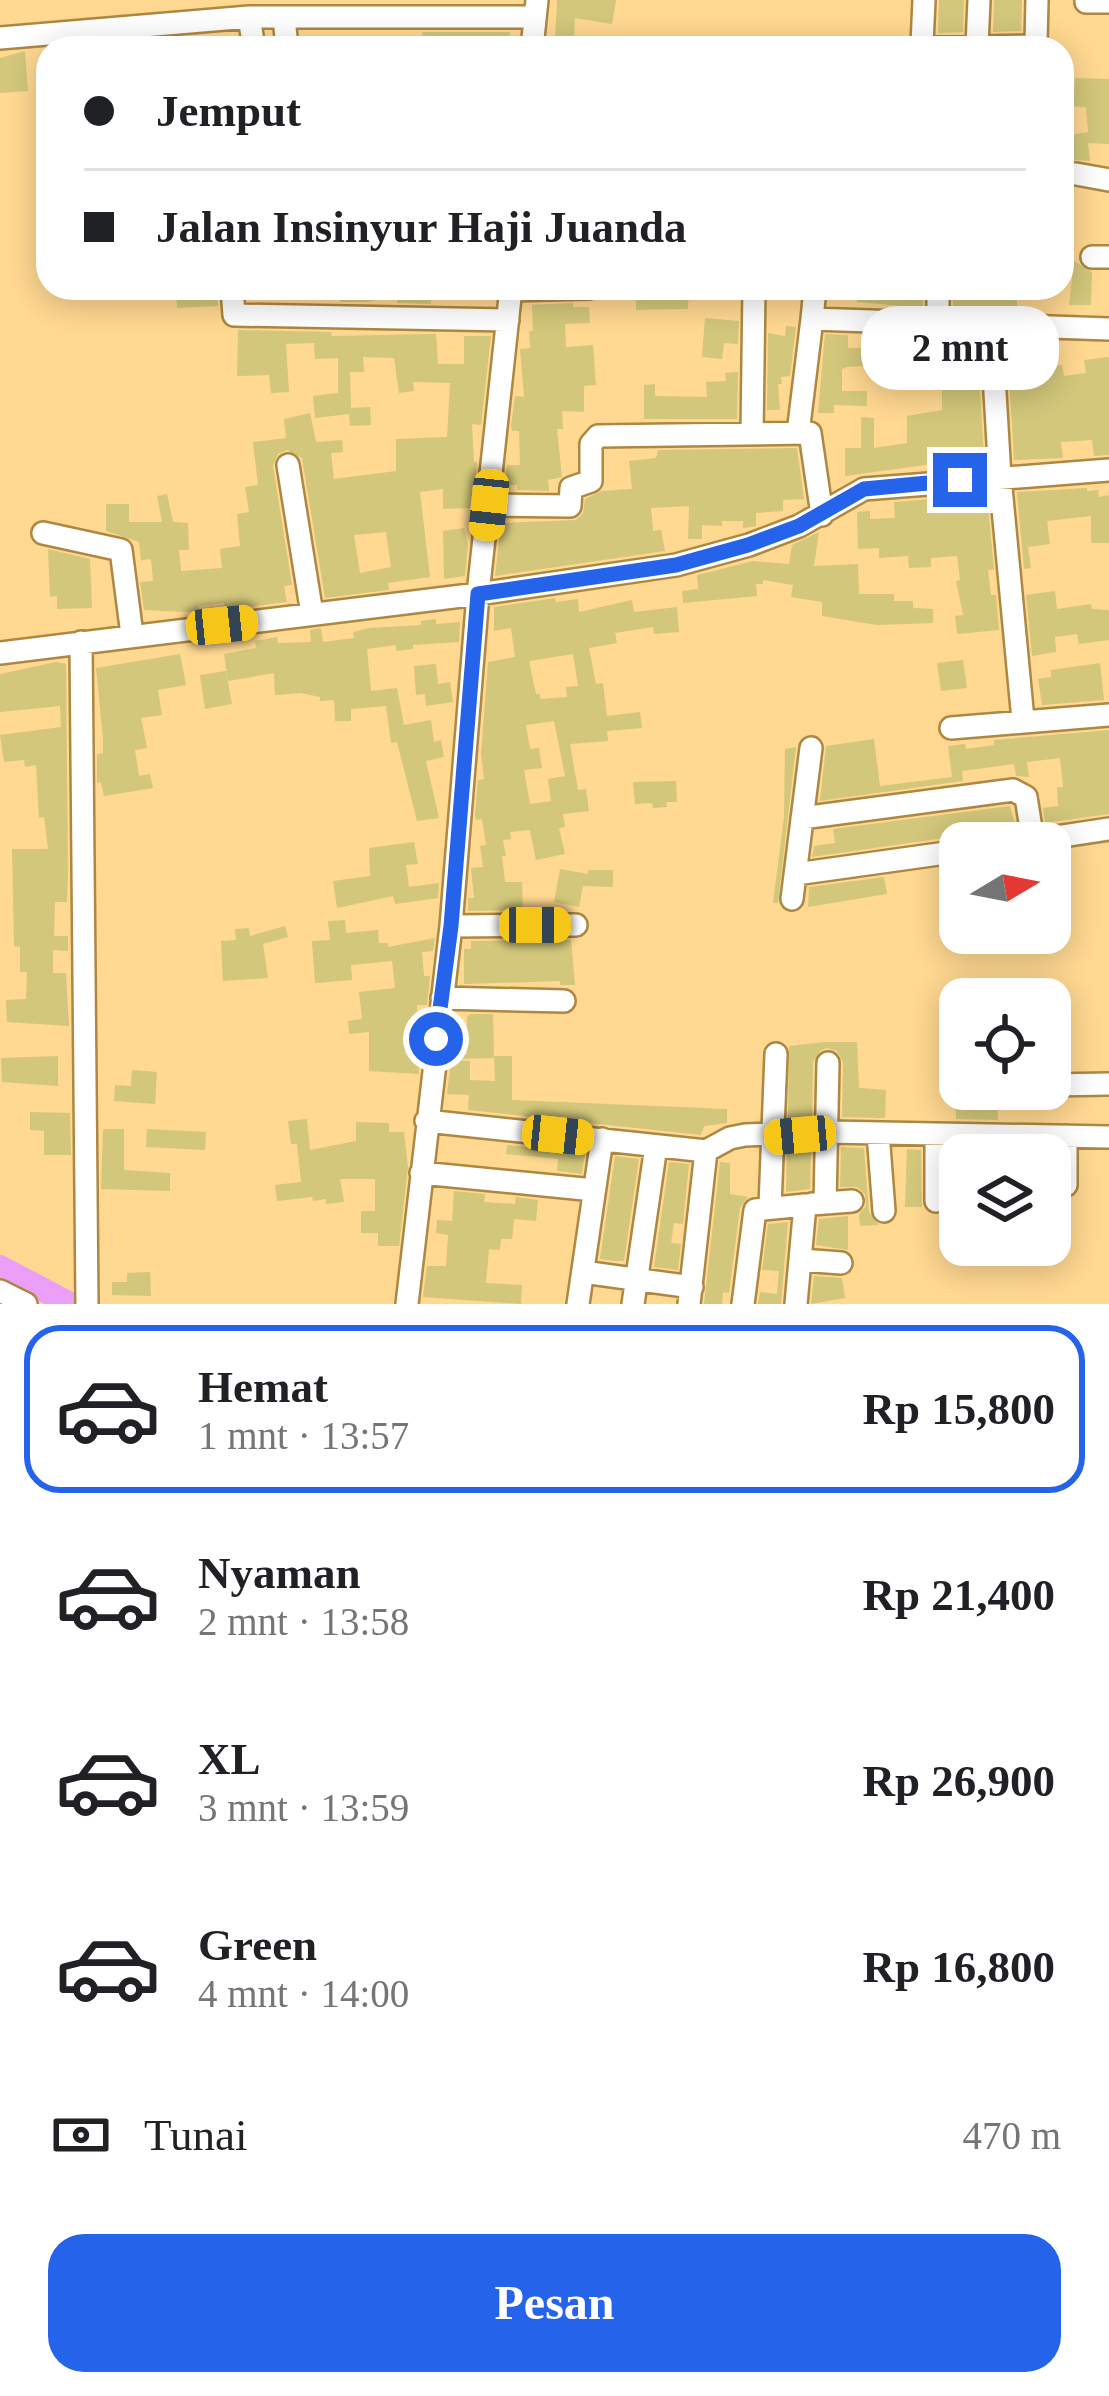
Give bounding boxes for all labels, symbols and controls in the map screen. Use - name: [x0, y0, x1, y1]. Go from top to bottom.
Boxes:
- text: Jemput: [156, 86, 301, 136]
- text: Jalan Insinyur Haji Juanda: [156, 202, 687, 252]
- callout: 2 mnt: [861, 306, 1059, 390]
- text: 2 mnt: [912, 326, 1008, 369]
- route end: [933, 453, 987, 507]
- car: [467, 467, 511, 543]
- car: [184, 603, 260, 647]
- north arrow: [939, 822, 1071, 954]
- map controls: [939, 822, 1071, 1266]
- car: [499, 907, 571, 943]
- button: locate: [939, 978, 1071, 1110]
- route start: [409, 1012, 463, 1066]
- car: [520, 1113, 596, 1157]
- car: [763, 1114, 837, 1156]
- button: layers: [939, 1134, 1071, 1266]
- icon: car: [54, 1355, 162, 1463]
- text: Hemat: [198, 1362, 328, 1412]
- text: Rp 15,800: [862, 1384, 1055, 1434]
- text: 1 mnt · 13:57: [198, 1414, 409, 1457]
- icon: car: [54, 1541, 162, 1649]
- text: Nyaman: [198, 1548, 361, 1598]
- text: Rp 21,400: [862, 1570, 1055, 1620]
- text: 2 mnt · 13:58: [198, 1600, 409, 1643]
- icon: car: [54, 1727, 162, 1835]
- text: XL: [198, 1734, 261, 1784]
- text: Rp 26,900: [862, 1756, 1055, 1806]
- text: 3 mnt · 13:59: [198, 1786, 409, 1829]
- icon: car: [54, 1913, 162, 2021]
- text: Green: [198, 1920, 317, 1970]
- text: Rp 16,800: [862, 1942, 1055, 1992]
- text: 4 mnt · 14:00: [198, 1972, 409, 2015]
- icon: cash: [48, 2102, 114, 2168]
- text: Tunai: [144, 2110, 247, 2160]
- text: 470 m: [962, 2114, 1061, 2157]
- button: Pesan: [48, 2234, 1061, 2372]

